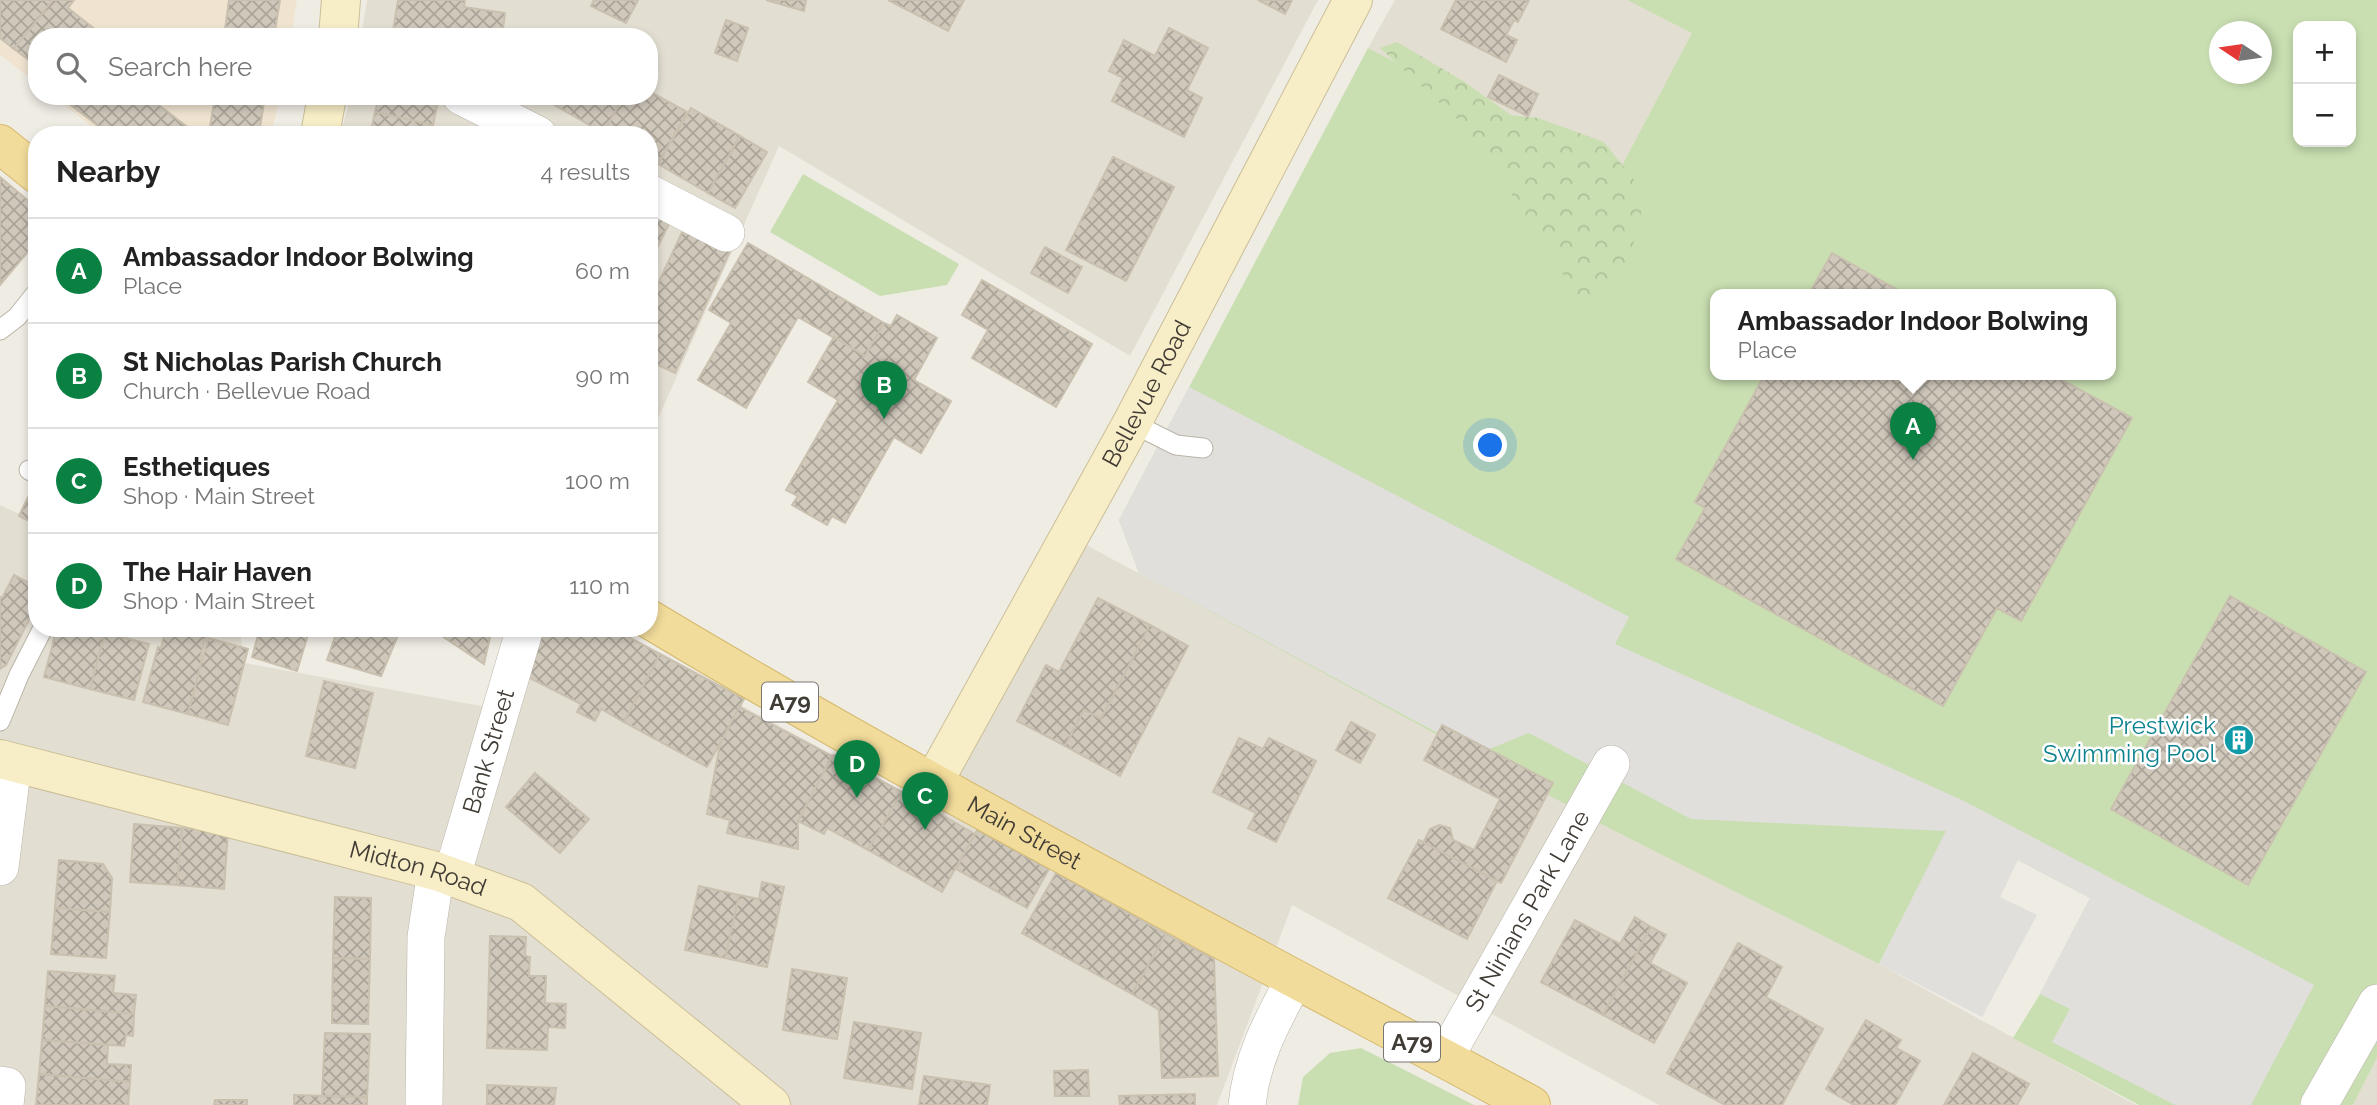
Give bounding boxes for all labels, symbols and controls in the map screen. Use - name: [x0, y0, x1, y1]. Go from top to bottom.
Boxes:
- north arrow: [2209, 21, 2272, 84]
- map controls: [2293, 21, 2356, 147]
- button: +: [2293, 21, 2356, 84]
- search box: [28, 28, 658, 105]
- icon: search: [52, 48, 90, 86]
- text: Search here: [108, 52, 252, 82]
- button: −: [2293, 84, 2356, 147]
- text: Nearby: [56, 154, 160, 189]
- text: 4 results: [541, 158, 630, 185]
- text: Ambassador Indoor Bolwing: [123, 242, 474, 272]
- text: A: [71, 257, 87, 284]
- text: 60 m: [575, 257, 630, 284]
- text: Place: [123, 272, 182, 299]
- popup: [1710, 289, 2116, 380]
- text: Ambassador Indoor Bolwing: [1738, 306, 2088, 336]
- street label: Bellevue Road: [1096, 315, 1197, 472]
- text: Place: [1738, 336, 1797, 363]
- text: St Nicholas Parish Church: [123, 347, 442, 377]
- pin: B: [861, 361, 907, 419]
- text: B: [71, 362, 87, 389]
- text: 90 m: [575, 362, 630, 389]
- text: Church · Bellevue Road: [123, 377, 371, 404]
- pin: A: [1890, 402, 1936, 460]
- your location: [1473, 428, 1507, 462]
- text: Esthetiques: [123, 452, 270, 482]
- text: C: [71, 467, 87, 494]
- text: 100 m: [565, 467, 630, 494]
- text: Shop · Main Street: [123, 482, 315, 509]
- text: The Hair Haven: [123, 557, 312, 587]
- text: D: [71, 572, 87, 599]
- text: 110 m: [569, 572, 630, 599]
- text: Shop · Main Street: [123, 587, 315, 614]
- road number: A79: [762, 682, 818, 722]
- street label: Bank Street: [456, 685, 520, 817]
- place label: Prestwick Swimming Pool: [2043, 711, 2216, 768]
- building icon: Prestwick Swimming Pool: [2222, 723, 2256, 757]
- pin: D: [834, 740, 880, 798]
- pin: C: [902, 772, 948, 830]
- street label: Main Street: [962, 790, 1087, 875]
- street label: St Ninians Park Lane: [1459, 805, 1596, 1017]
- street label: Midton Road: [347, 834, 490, 902]
- road number: A79: [1384, 1023, 1440, 1062]

